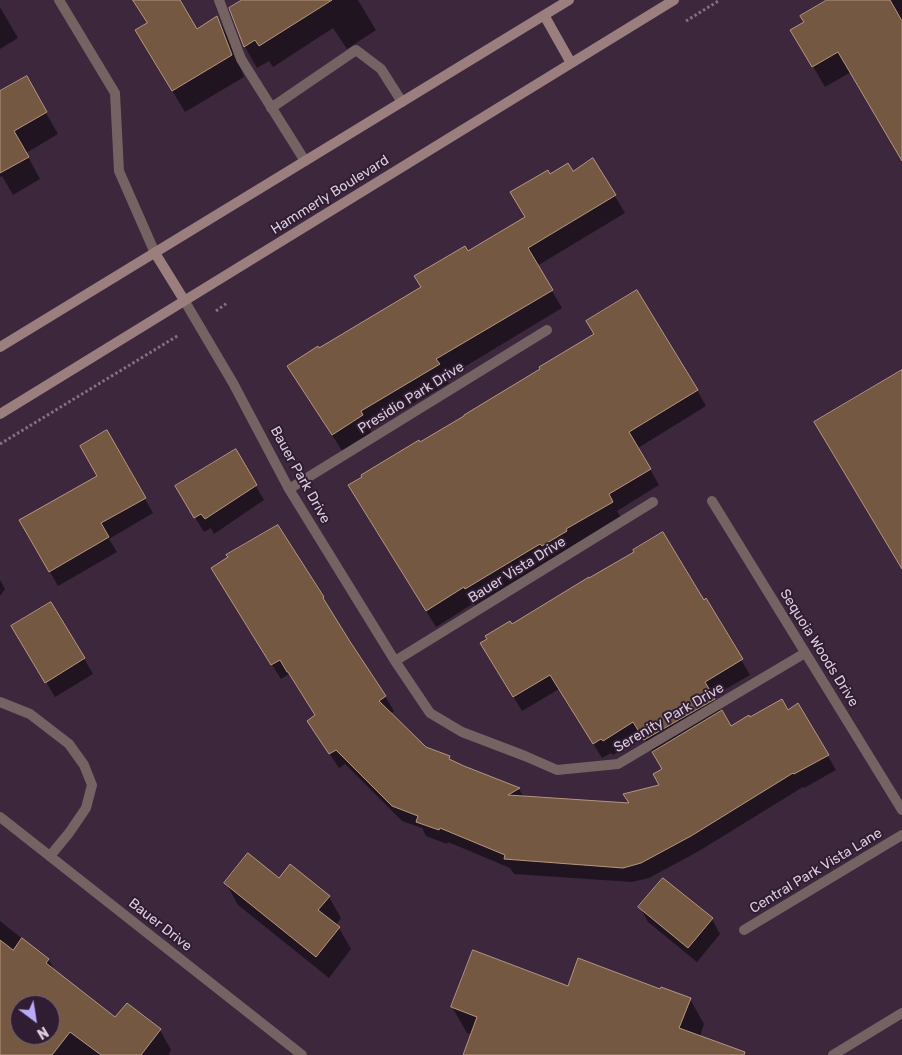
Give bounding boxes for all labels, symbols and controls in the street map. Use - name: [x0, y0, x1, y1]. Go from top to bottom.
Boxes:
- street label: Hammerly Boulevard: [268, 152, 392, 238]
- street label: Presidio Park Drive: [355, 359, 467, 437]
- street label: Bauer Park Drive: [266, 424, 334, 526]
- street label: Bauer Vista Drive: [465, 533, 569, 607]
- street label: Sequoia Woods Drive: [776, 586, 862, 710]
- street label: Serenity Park Drive: [611, 680, 727, 756]
- street label: Central Park Vista Lane: [747, 825, 885, 917]
- street label: Bauer Drive: [125, 895, 195, 955]
- north arrow: [10, 995, 60, 1045]
- text: N: [34, 1023, 51, 1042]

